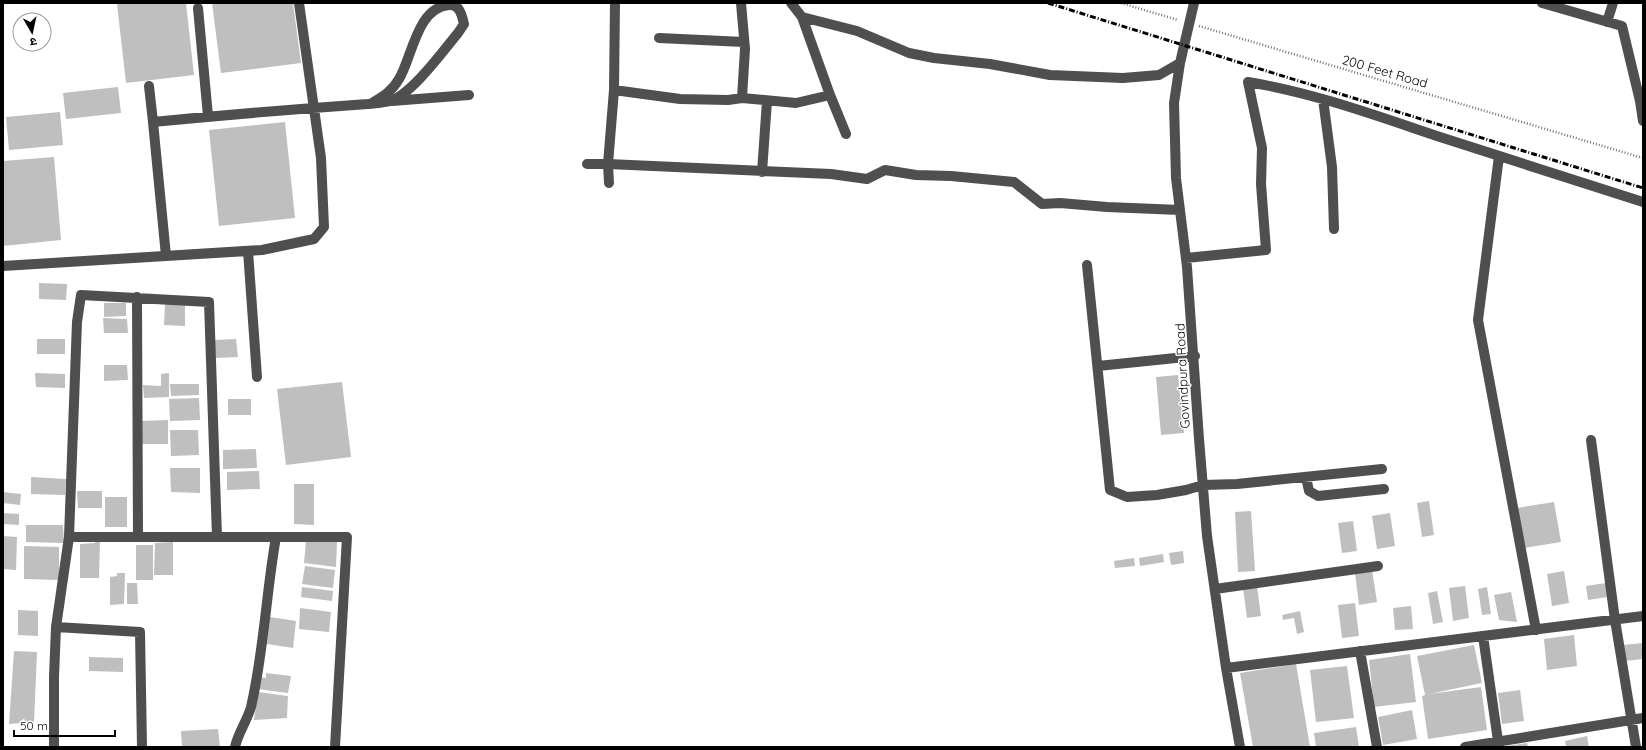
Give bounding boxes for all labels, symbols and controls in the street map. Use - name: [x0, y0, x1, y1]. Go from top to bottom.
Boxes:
- north arrow: [12, 12, 52, 52]
- text: उ: [29, 34, 38, 49]
- street label: 200 Feet Road: [1340, 51, 1430, 91]
- street label: Govindpura Road: [1171, 323, 1193, 429]
- scale bar: [14, 712, 115, 738]
- text: 50 m: [20, 718, 48, 733]

